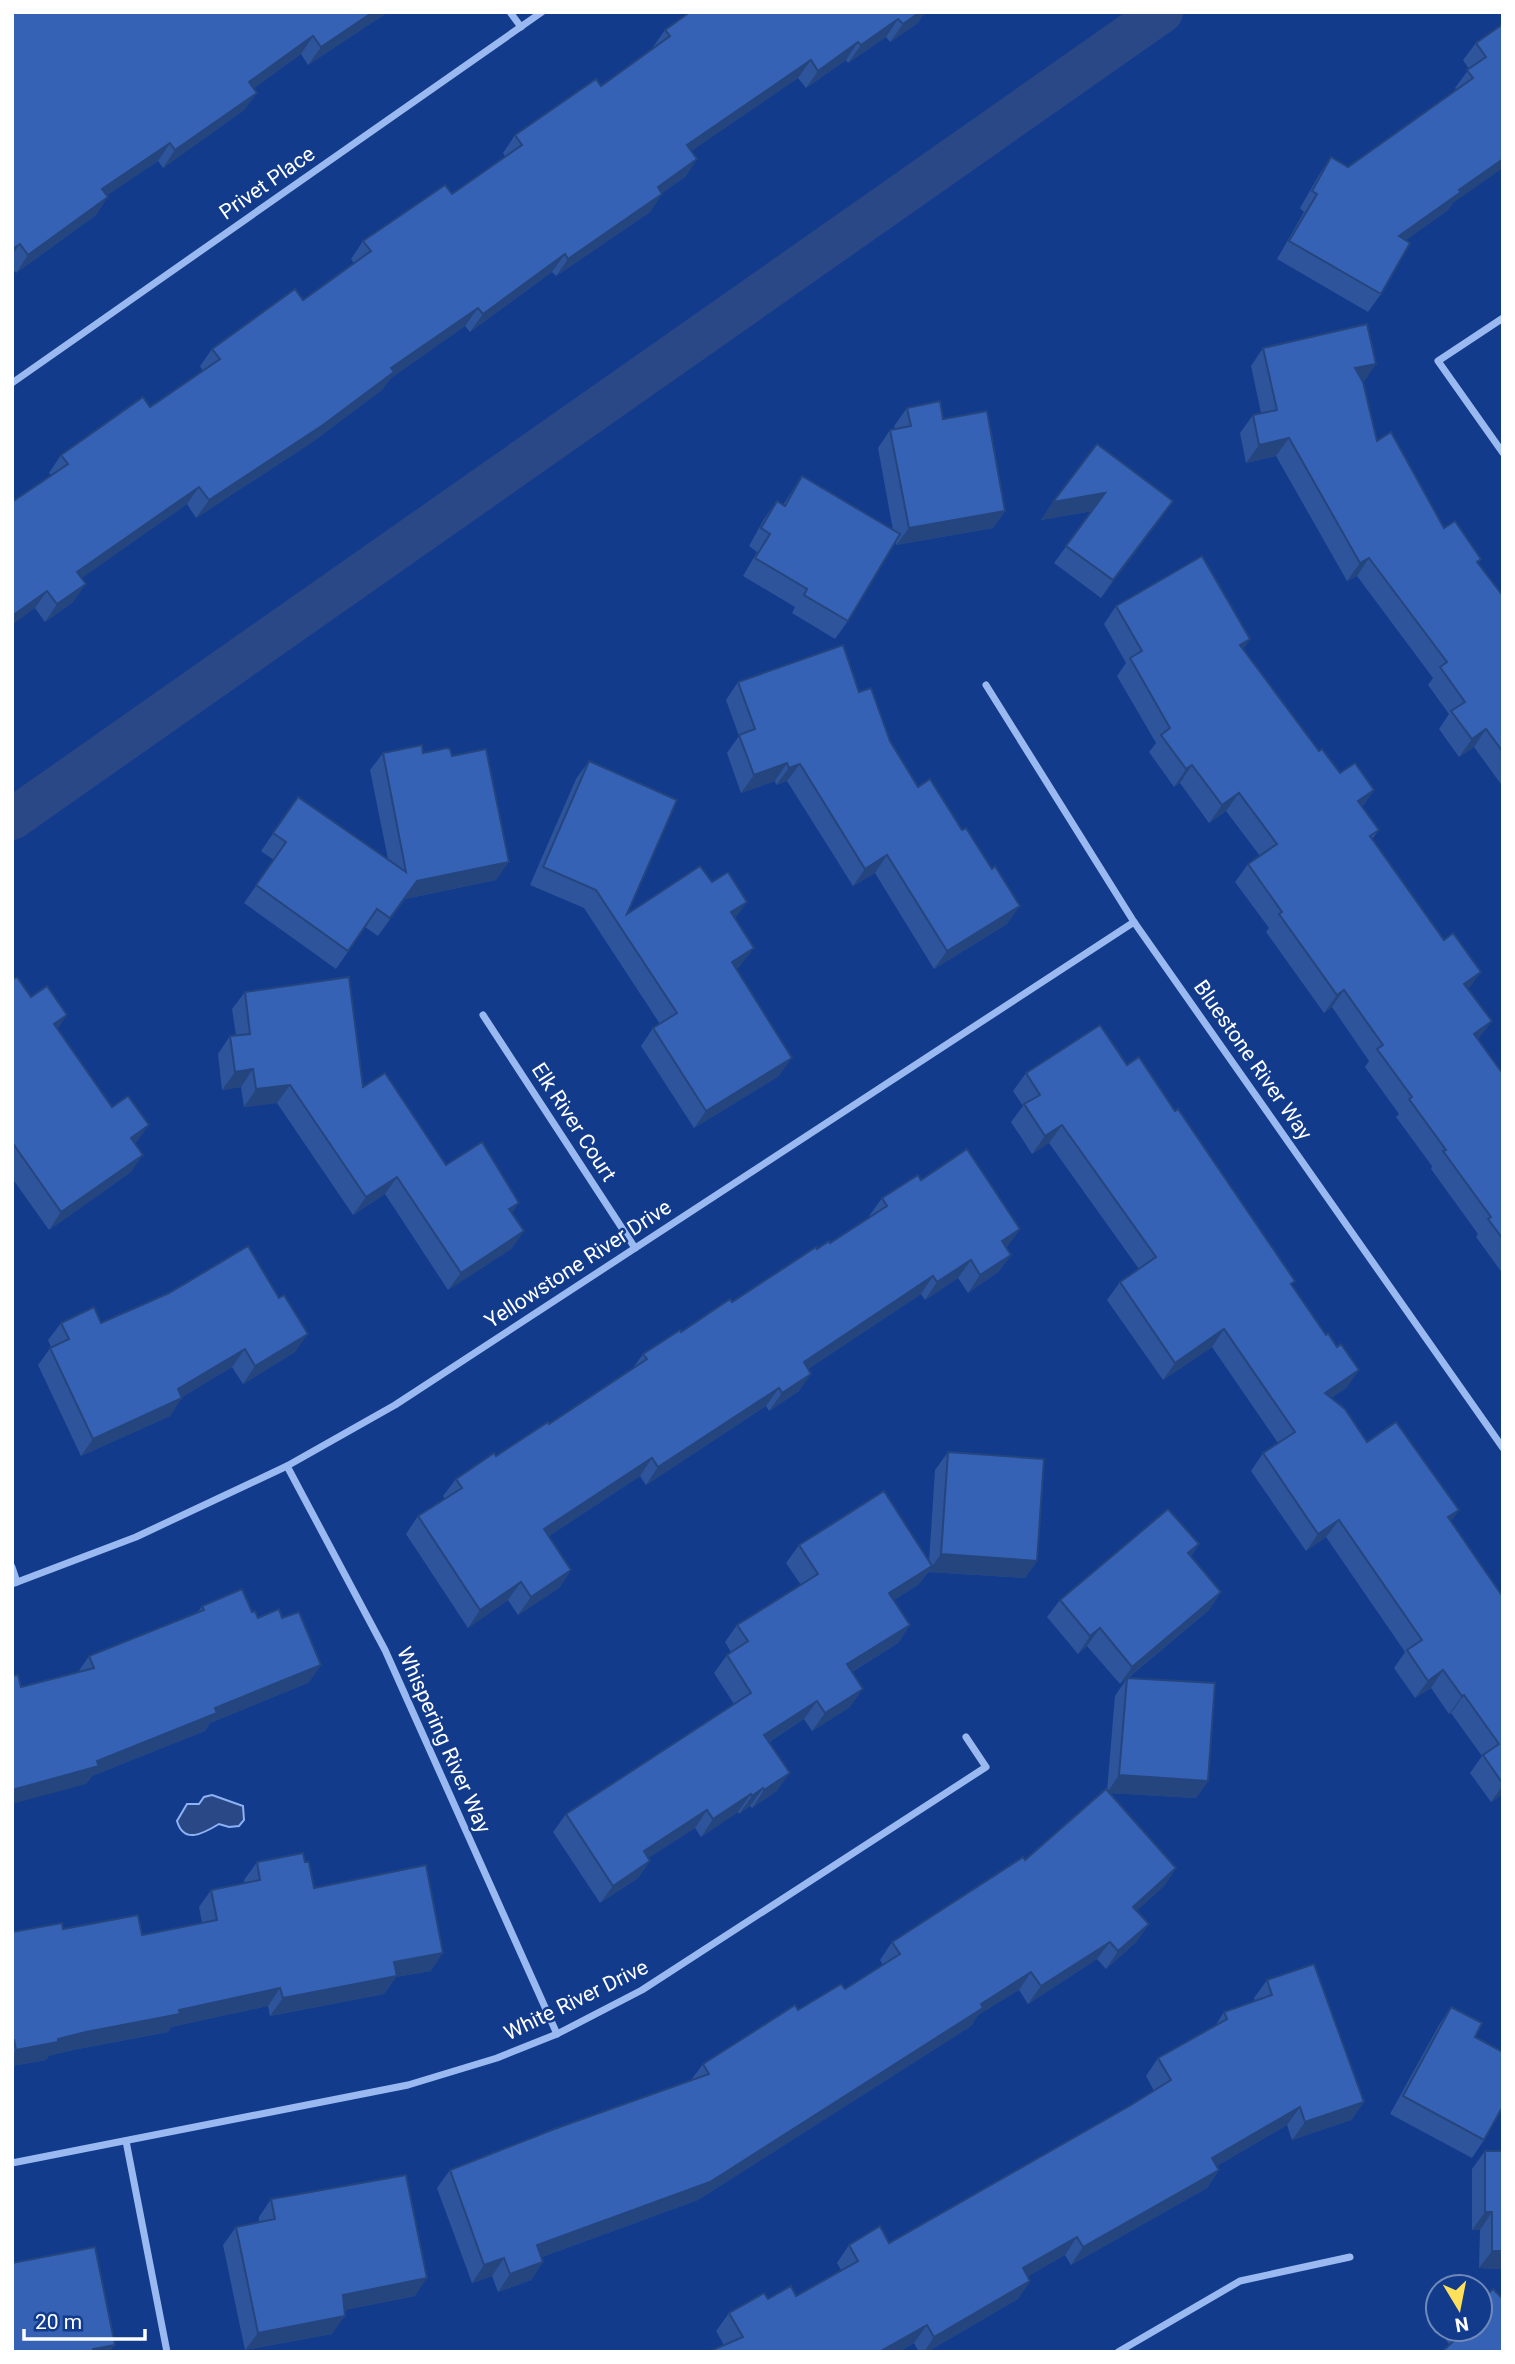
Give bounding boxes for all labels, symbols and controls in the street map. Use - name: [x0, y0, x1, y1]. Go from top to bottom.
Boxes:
- street label: Privet Place: [215, 141, 319, 225]
- street label: Bluestone River Way: [1189, 976, 1317, 1144]
- street label: Elk River Court: [527, 1058, 621, 1186]
- street label: Yellowstone River Drive: [480, 1195, 676, 1333]
- street label: Whispering River Way: [392, 1643, 496, 1837]
- street label: White River Drive: [500, 1955, 652, 2045]
- north arrow: [1424, 2273, 1494, 2343]
- scale bar: [24, 2298, 145, 2342]
- text: 20 m: [35, 2310, 82, 2334]
- text: N: [1453, 2312, 1470, 2337]

